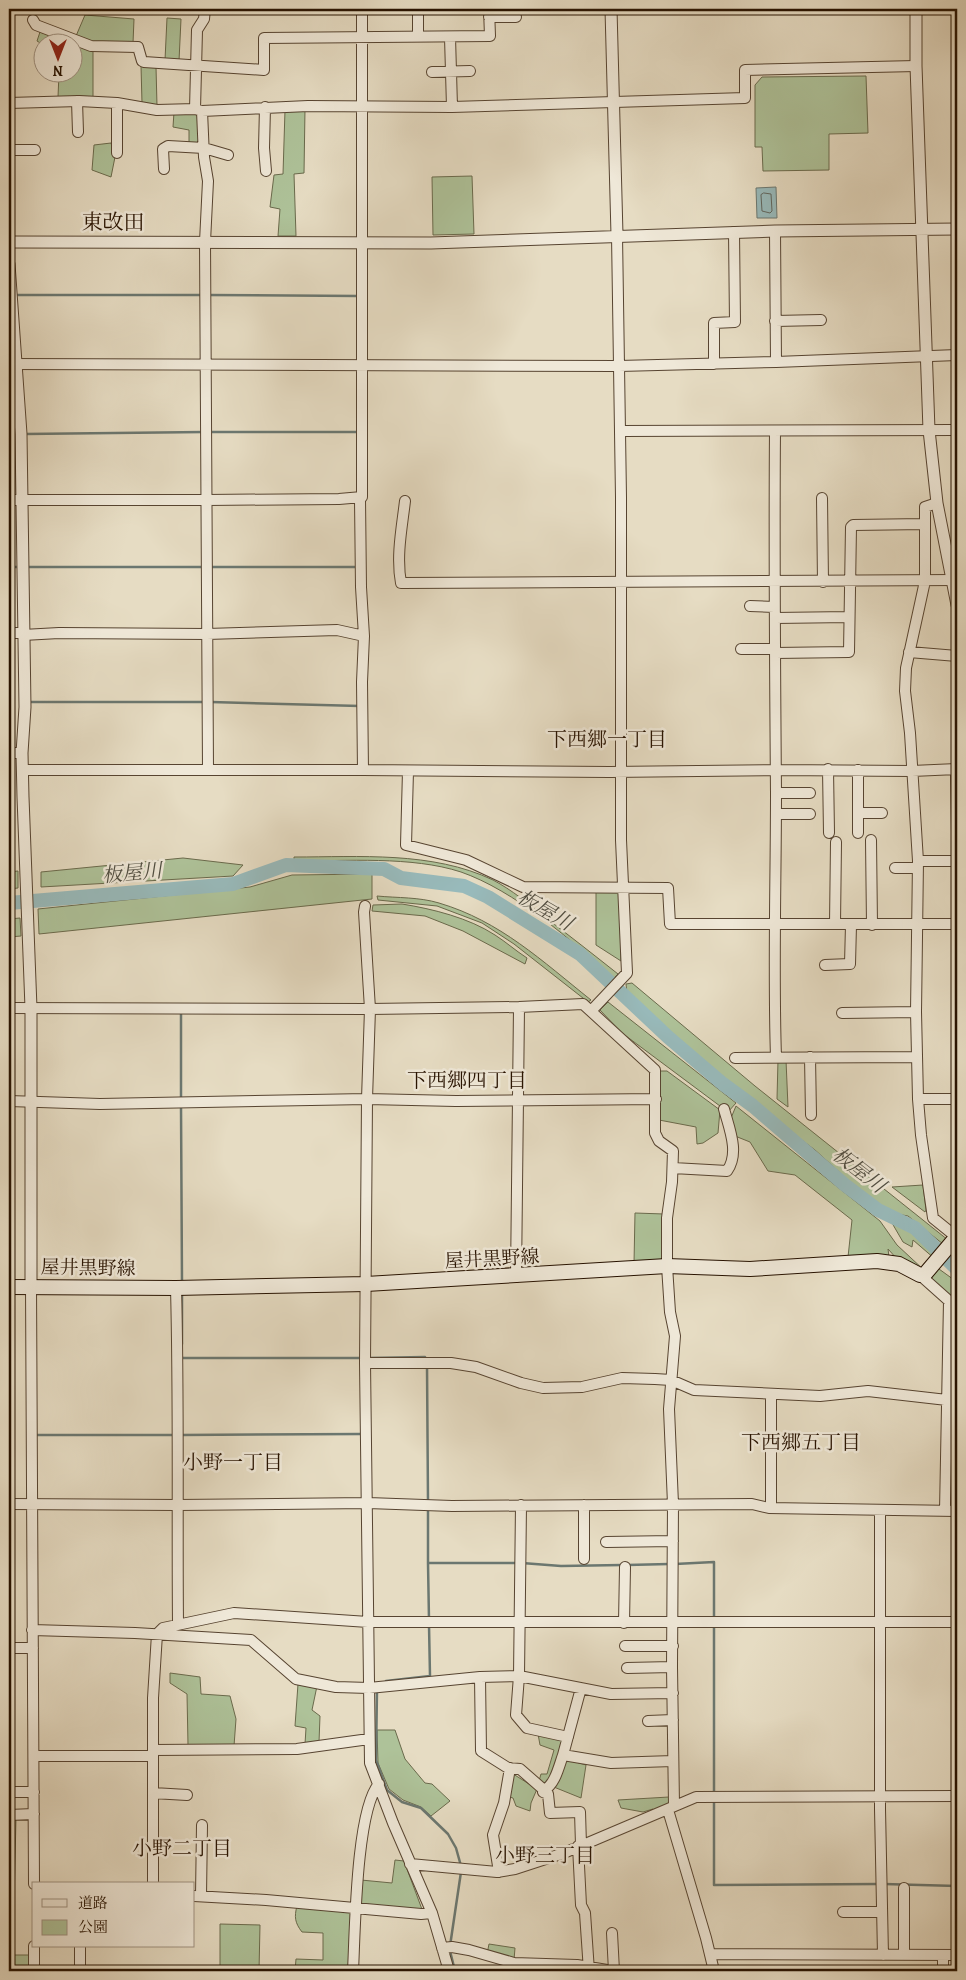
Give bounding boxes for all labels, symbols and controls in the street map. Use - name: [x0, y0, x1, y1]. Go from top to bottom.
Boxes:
- north arrow: [32, 32, 82, 82]
- text: N: [53, 61, 63, 80]
- district label: 東改田: [82, 208, 145, 236]
- district label: 下西郷一丁目: [547, 726, 667, 753]
- water label: 板屋川: [101, 857, 165, 889]
- water label: 板屋川: [512, 883, 579, 938]
- district label: 下西郷四丁目: [407, 1067, 527, 1094]
- water label: 板屋川: [827, 1141, 893, 1200]
- street label: 屋井黒野線: [444, 1244, 540, 1274]
- street label: 屋井黒野線: [40, 1254, 136, 1282]
- district label: 下西郷五丁目: [741, 1429, 861, 1456]
- district label: 小野一丁目: [183, 1449, 283, 1476]
- district label: 小野二丁目: [132, 1835, 232, 1862]
- district label: 小野三丁目: [495, 1842, 595, 1869]
- legend: [32, 1882, 195, 1948]
- text: 道路: [78, 1893, 108, 1913]
- text: 公園: [78, 1917, 108, 1937]

